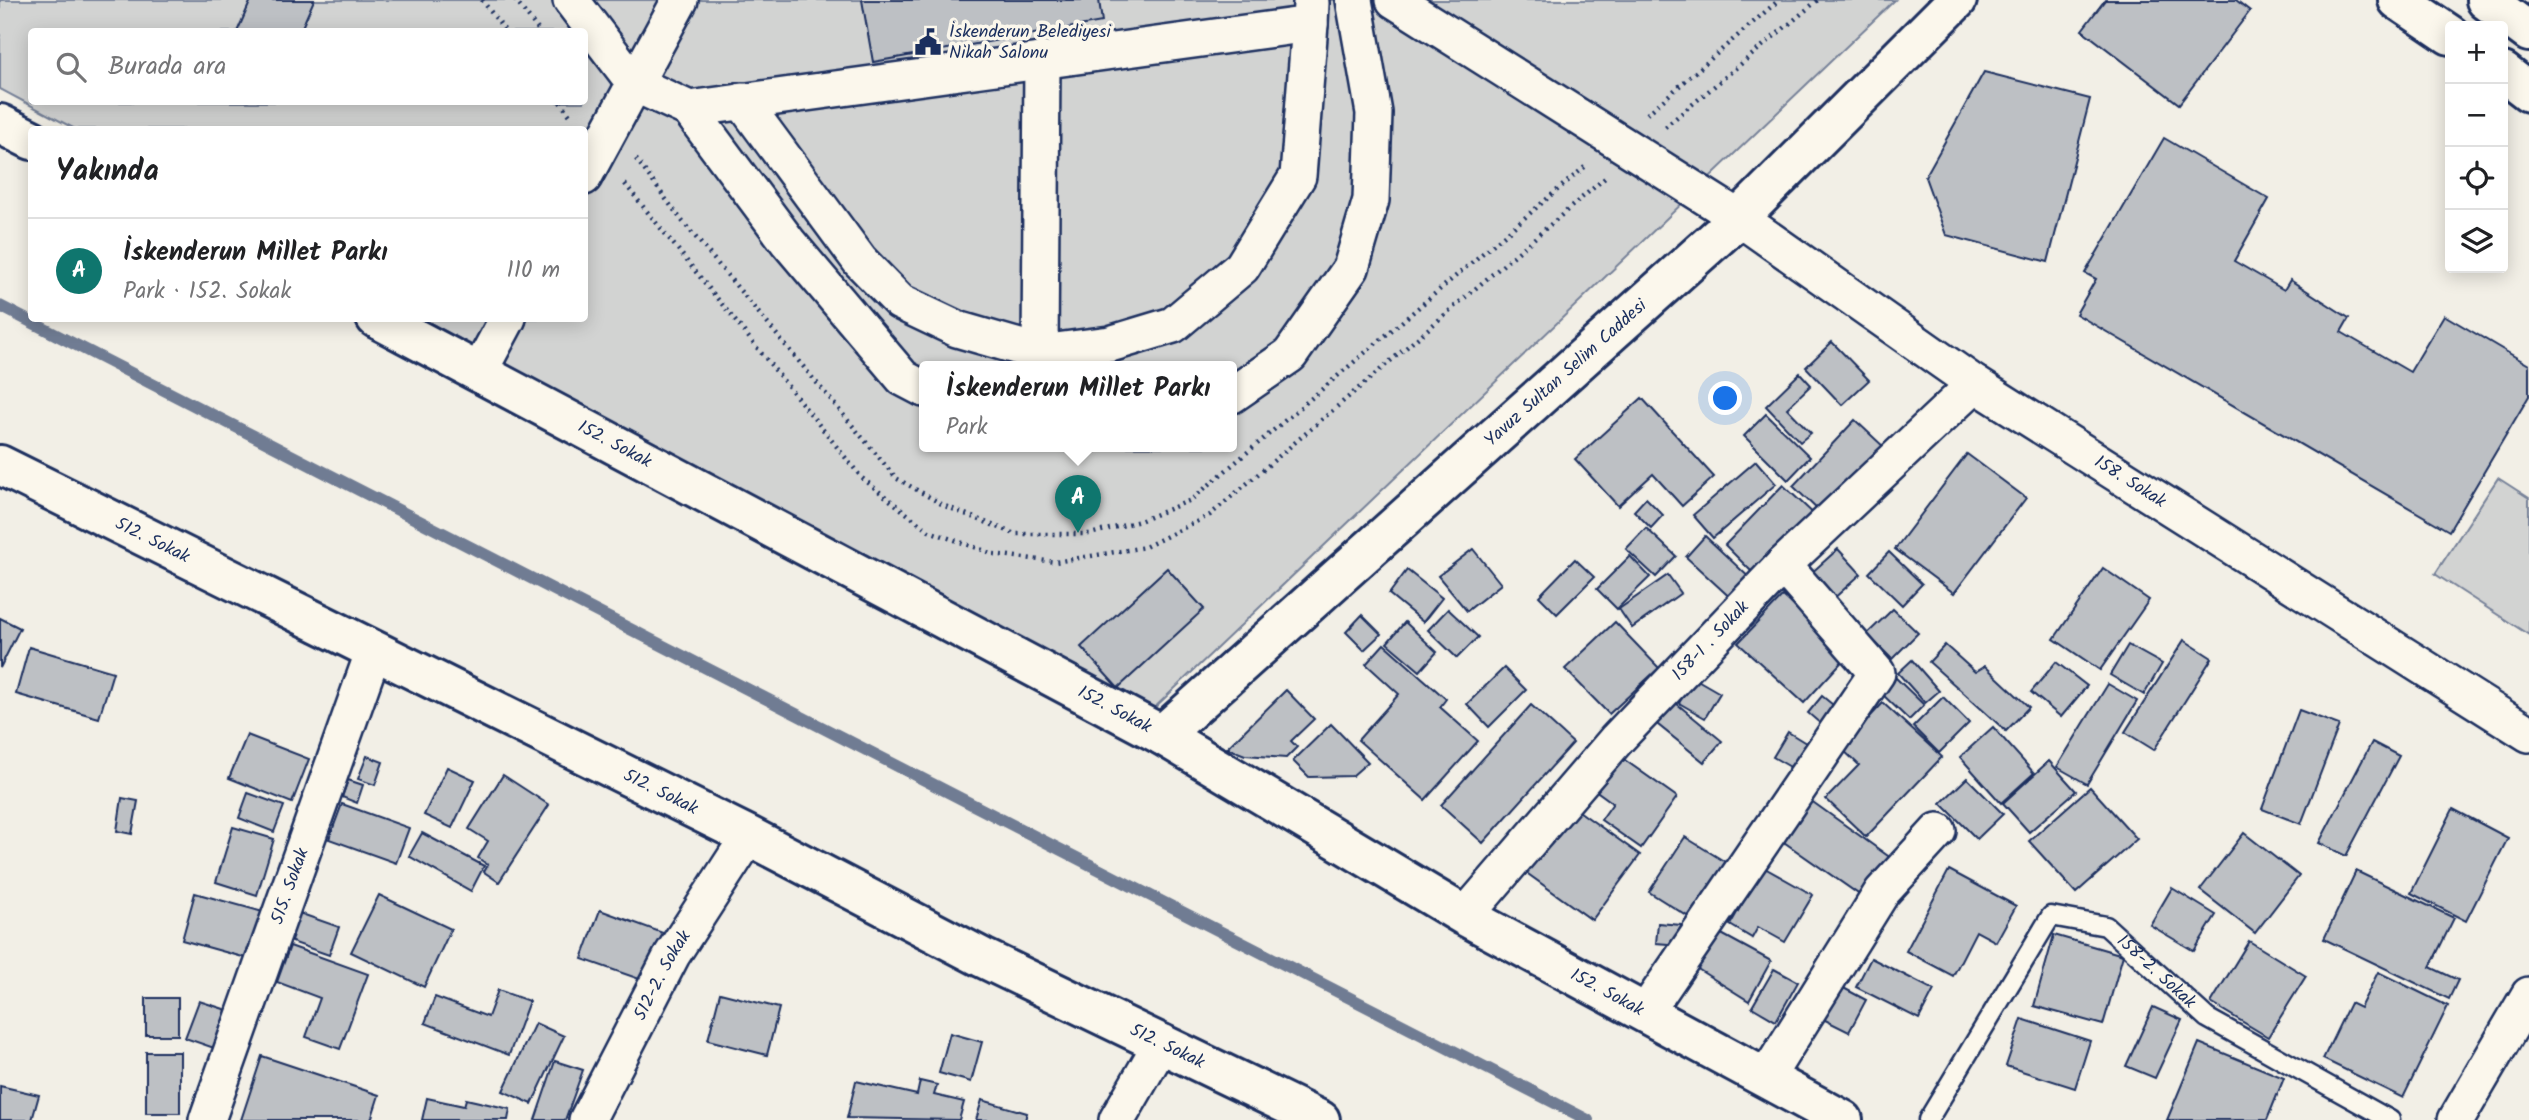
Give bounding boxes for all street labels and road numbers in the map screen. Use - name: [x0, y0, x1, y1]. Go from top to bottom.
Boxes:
- street label: Yavuz Sultan Selim Caddesi: [1478, 292, 1654, 454]
- street label: 152. Sokak: [572, 413, 657, 476]
- street label: 158. Sokak: [2088, 448, 2172, 516]
- street label: 512. Sokak: [110, 510, 195, 572]
- street label: 158-1 . Sokak: [1665, 594, 1757, 688]
- street label: 152. Sokak: [1072, 678, 1157, 742]
- street label: 512. Sokak: [618, 761, 703, 823]
- street label: 515. Sokak: [263, 843, 317, 929]
- street label: 512-2. Sokak: [626, 924, 699, 1026]
- street label: 158-2. Sokak: [2110, 927, 2203, 1016]
- street label: 152. Sokak: [1565, 961, 1650, 1025]
- street label: 512. Sokak: [1125, 1016, 1210, 1077]

